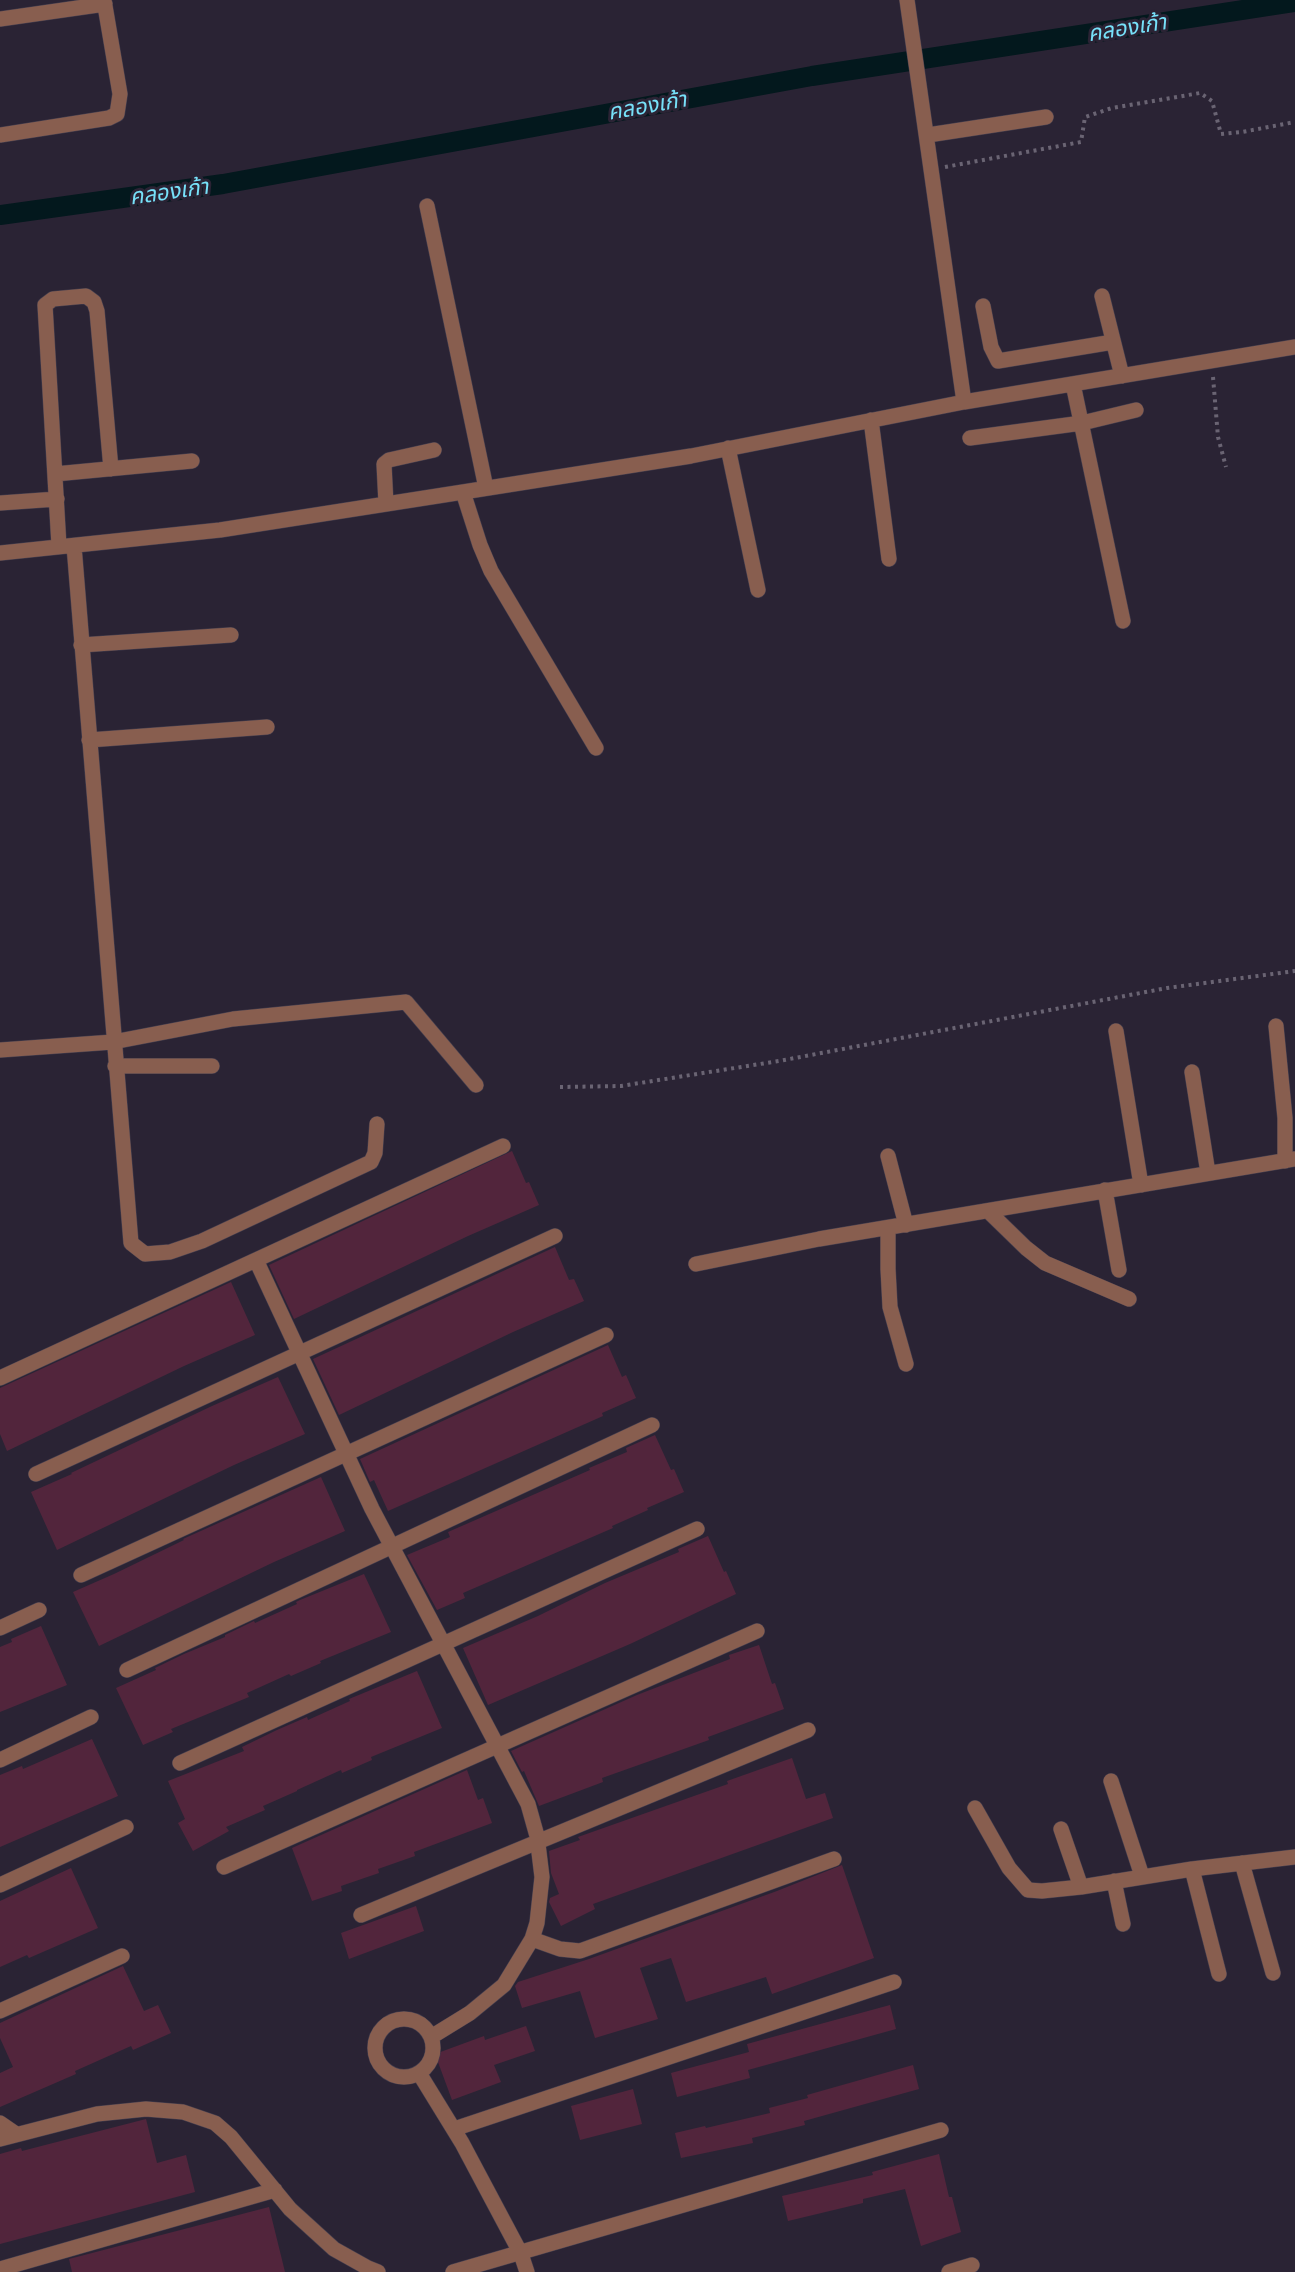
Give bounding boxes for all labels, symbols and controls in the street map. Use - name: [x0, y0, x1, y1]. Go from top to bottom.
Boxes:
- water label: คลองเก้า: [1086, 9, 1168, 47]
- water label: คลองเก้า: [606, 86, 688, 126]
- water label: คลองเก้า: [128, 173, 210, 211]

